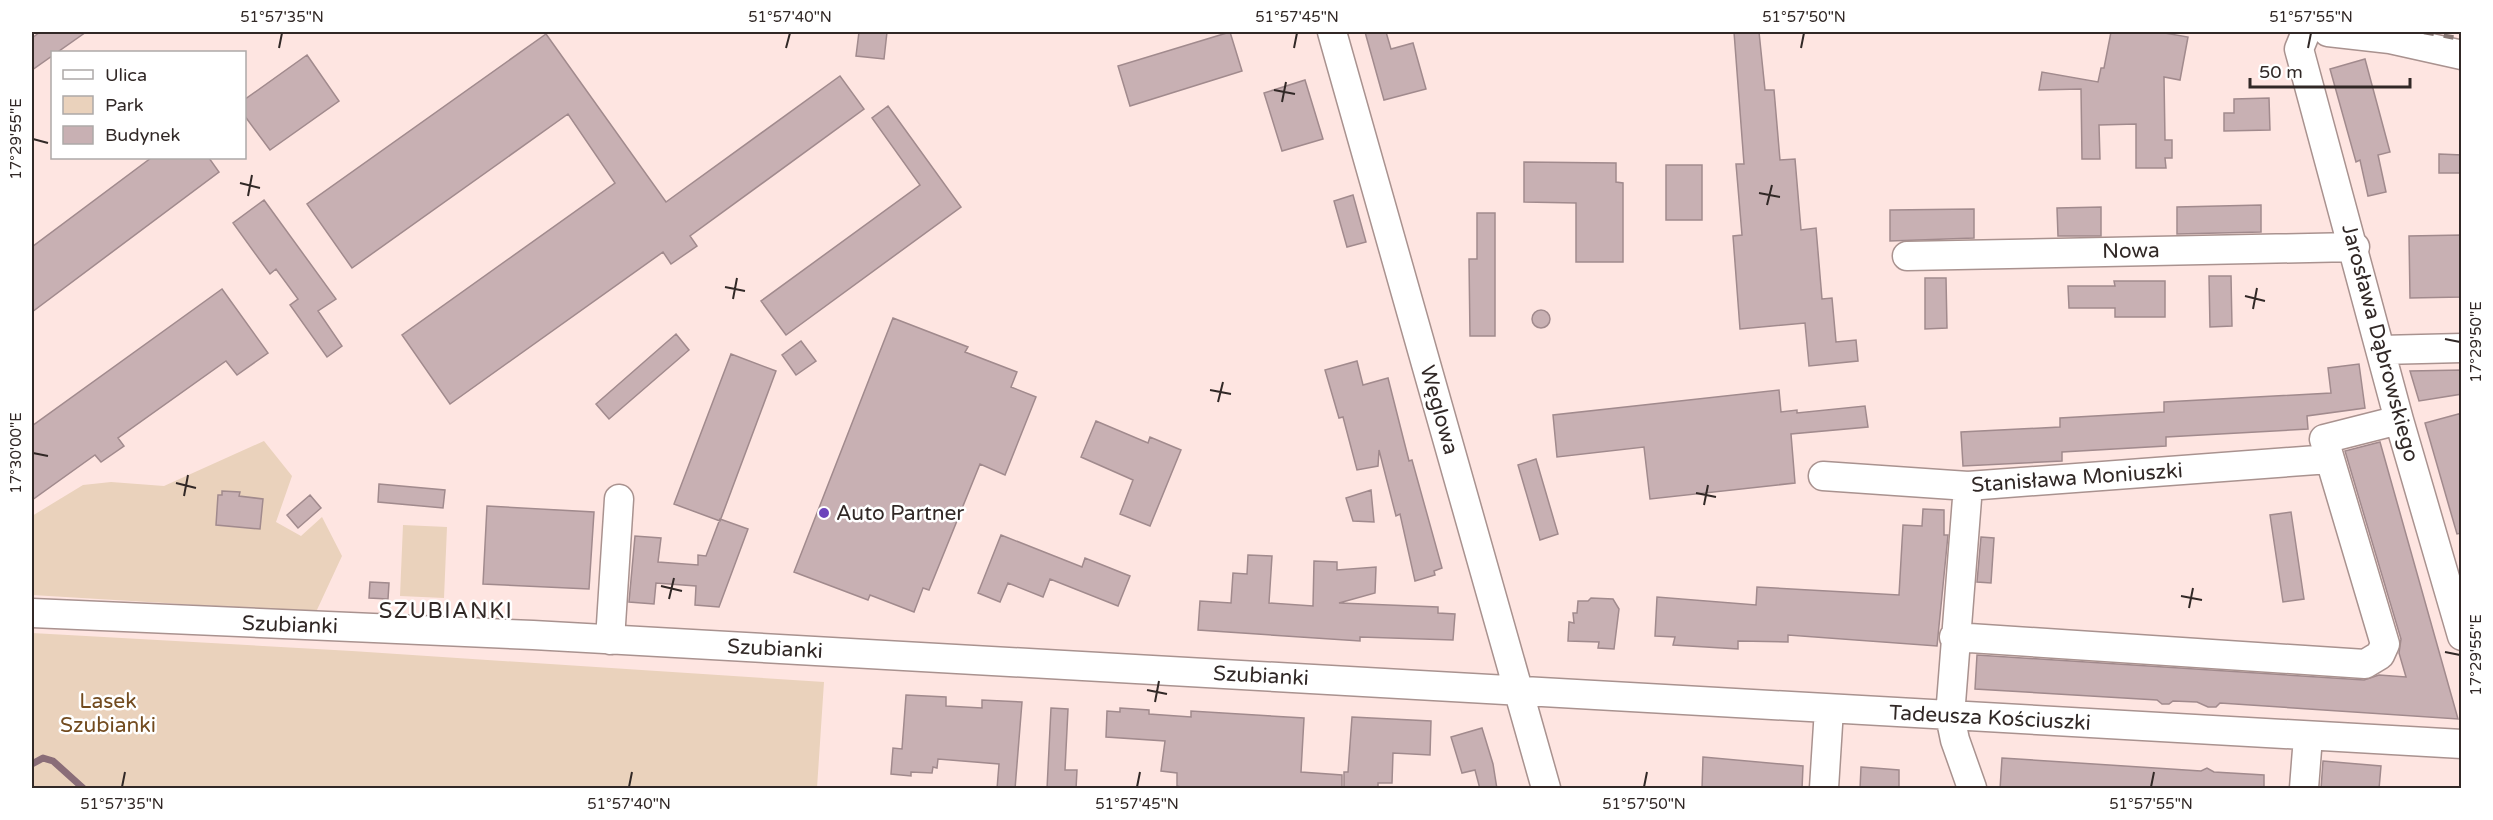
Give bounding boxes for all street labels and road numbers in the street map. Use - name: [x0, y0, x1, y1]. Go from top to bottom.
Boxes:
- street label: Jarosława Dąbrowskiego: [2336, 221, 2424, 465]
- street label: Nowa: [2102, 238, 2160, 264]
- street label: Węglowa: [1414, 363, 1464, 457]
- street label: Stanisława Moniuszki: [1970, 458, 2184, 498]
- street label: Szubianki: [242, 611, 338, 639]
- street label: Szubianki: [726, 634, 824, 664]
- street label: Szubianki: [1212, 661, 1310, 691]
- street label: Tadeusza Kościuszki: [1888, 700, 2092, 736]

